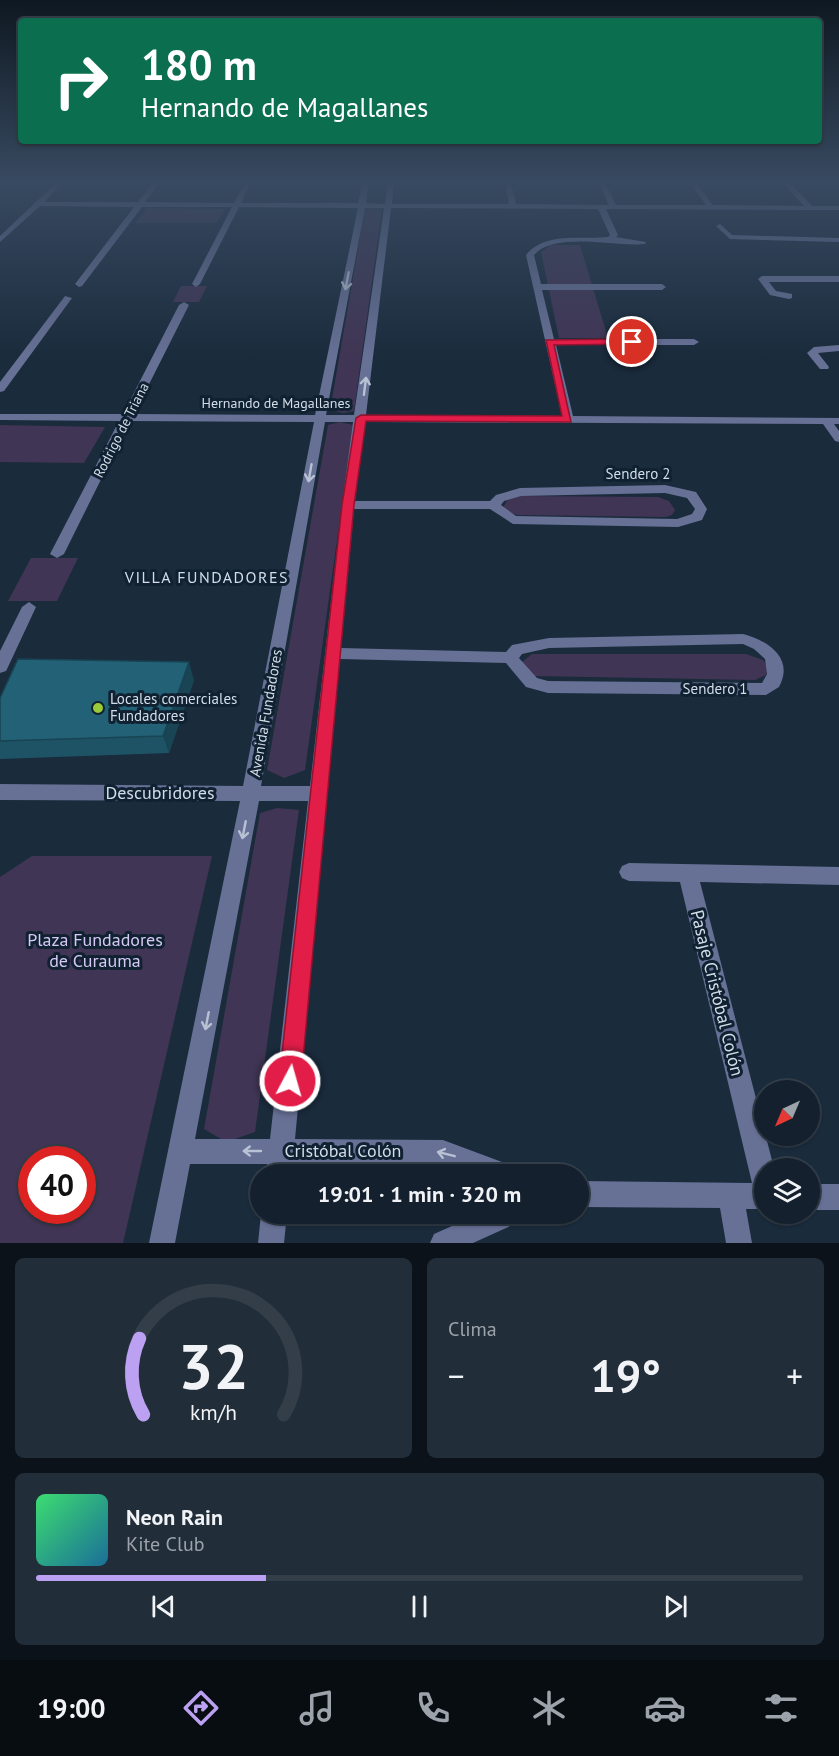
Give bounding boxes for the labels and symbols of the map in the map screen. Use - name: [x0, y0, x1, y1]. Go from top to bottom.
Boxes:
- one-way arrow: [341, 271, 352, 291]
- pin: [606, 316, 657, 367]
- one-way arrow: [360, 376, 371, 396]
- street label: Rodrigo de Triana: [89, 379, 153, 481]
- street label: Hernando de Magallanes: [202, 394, 351, 412]
- one-way arrow: [304, 462, 315, 482]
- street label: Sendero 2: [606, 464, 670, 483]
- district label: VILLA FUNDADORES: [124, 567, 289, 587]
- street label: Avenida Fundadores: [245, 648, 286, 778]
- street label: Sendero 1: [683, 679, 747, 698]
- place label: Locales comerciales Fundadores: [110, 689, 237, 725]
- marker: Locales comerciales Fundadores: [91, 701, 105, 715]
- street label: Descubridores: [105, 781, 215, 804]
- one-way arrow: [238, 819, 249, 839]
- street label: Pasaje Cristóbal Colón: [686, 907, 749, 1078]
- park label: Plaza Fundadores de Curauma: [27, 928, 163, 972]
- one-way arrow: [201, 1011, 212, 1030]
- position arrow: [258, 1049, 322, 1113]
- north arrow: [754, 1080, 820, 1146]
- street label: Cristóbal Colón: [285, 1139, 401, 1162]
- one-way arrow: [242, 1145, 262, 1157]
- speed limit sign: 40: [18, 1146, 96, 1224]
- one-way arrow: [437, 1148, 456, 1160]

